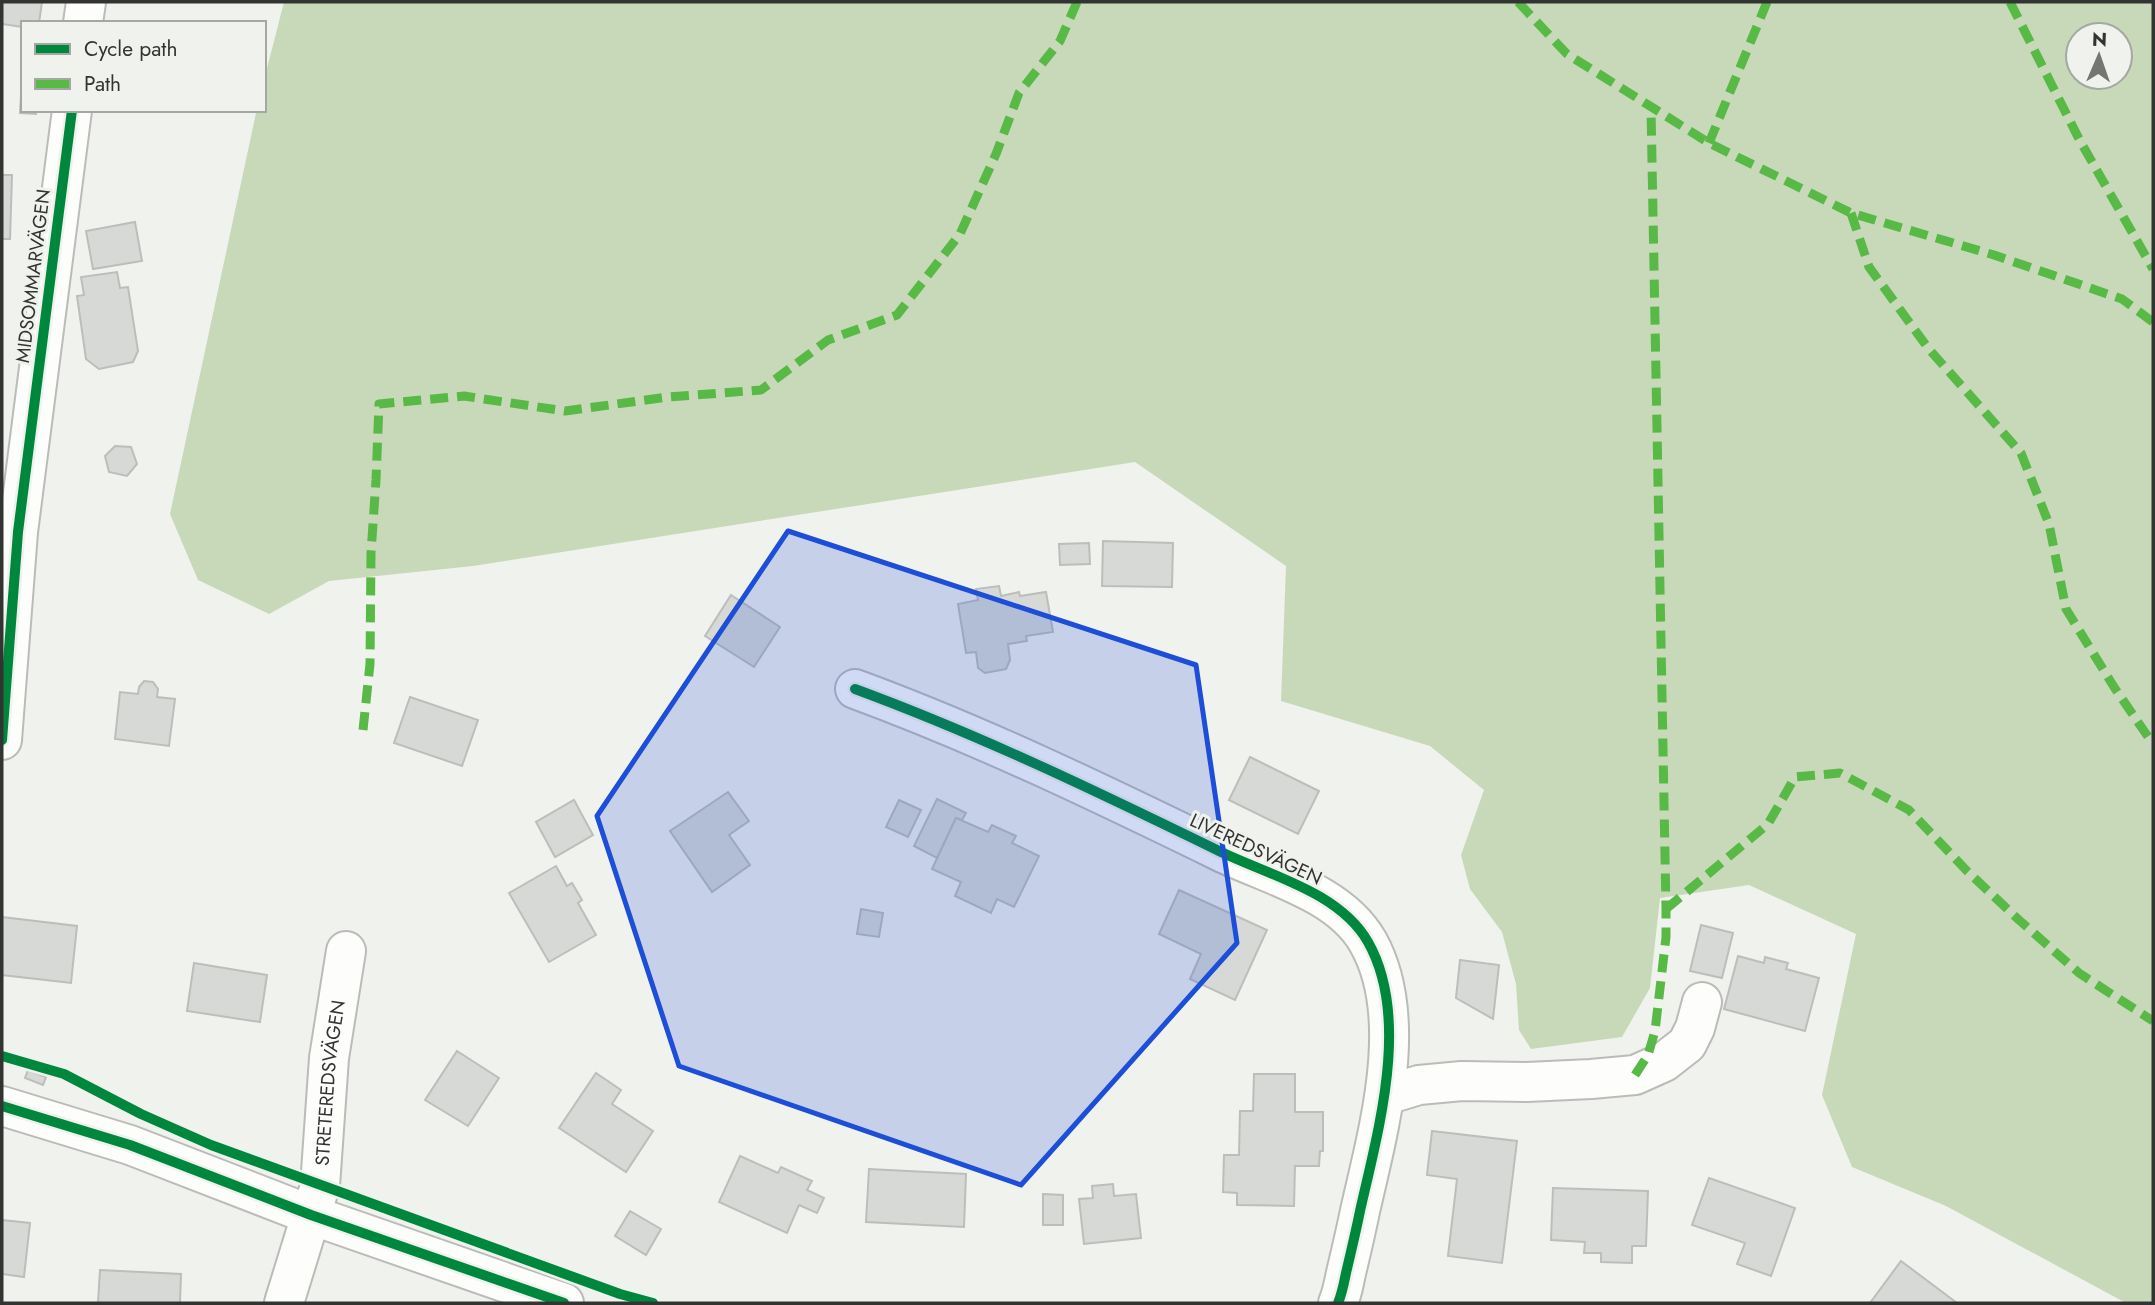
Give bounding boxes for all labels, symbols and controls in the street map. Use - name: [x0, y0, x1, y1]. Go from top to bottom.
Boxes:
- legend: [21, 21, 266, 112]
- north arrow: [2064, 21, 2134, 91]
- text: N: [2092, 26, 2108, 53]
- text: Cycle path: [84, 34, 177, 64]
- text: Path: [84, 69, 121, 99]
- street label: MIDSOMMARVÄGEN: [9, 188, 57, 364]
- street label: LIVEREDSVÄGEN: [1185, 807, 1327, 891]
- street label: STRETEREDSVÄGEN: [308, 998, 352, 1167]

